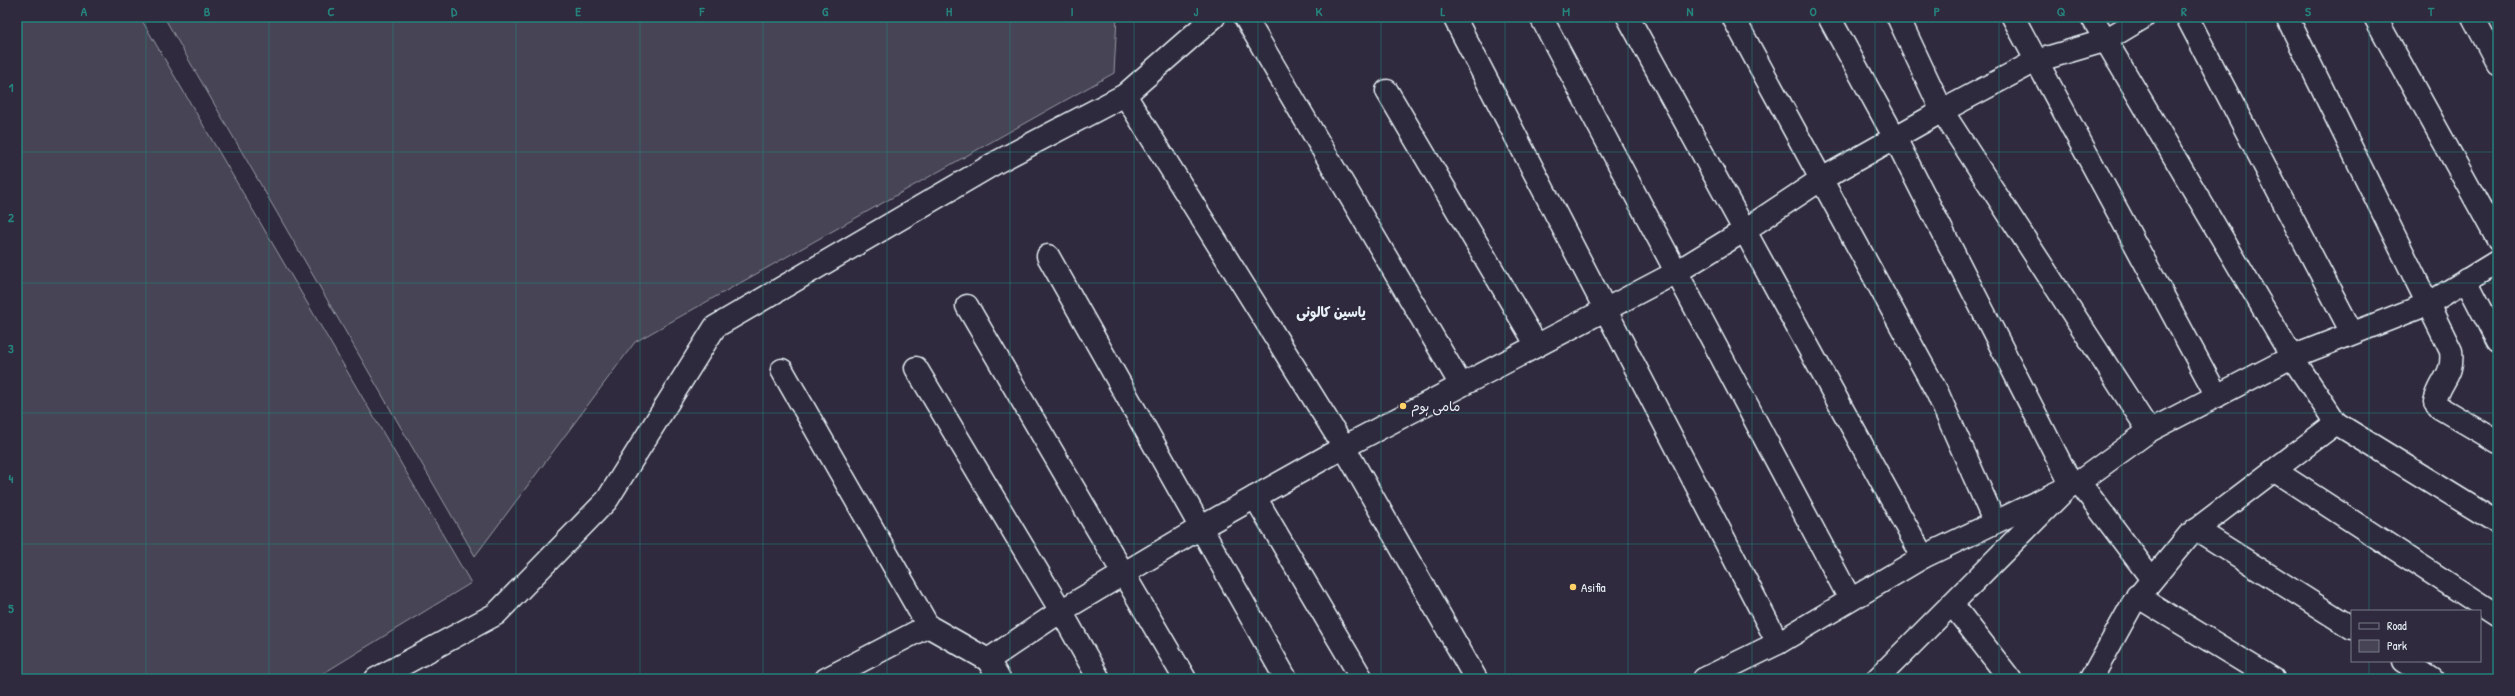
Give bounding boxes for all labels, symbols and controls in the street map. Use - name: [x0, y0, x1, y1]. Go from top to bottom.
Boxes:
- text: A: [81, 2, 88, 20]
- text: B: [204, 2, 211, 20]
- text: C: [327, 2, 335, 20]
- text: D: [451, 2, 458, 20]
- text: E: [575, 2, 581, 20]
- text: F: [699, 2, 706, 20]
- text: G: [822, 2, 829, 20]
- text: H: [946, 2, 952, 20]
- text: I: [1070, 2, 1074, 20]
- text: J: [1194, 2, 1199, 20]
- text: K: [1316, 2, 1323, 20]
- text: L: [1441, 2, 1446, 20]
- text: M: [1562, 2, 1570, 20]
- text: N: [1687, 2, 1694, 20]
- text: O: [1809, 2, 1817, 20]
- text: P: [1934, 2, 1940, 20]
- text: Q: [2057, 2, 2066, 20]
- text: R: [2181, 2, 2187, 20]
- text: S: [2305, 2, 2311, 20]
- text: T: [2427, 2, 2435, 20]
- text: 1: [9, 78, 14, 96]
- text: 2: [8, 208, 15, 226]
- district label: یاسین کالونی: [1296, 302, 1366, 322]
- text: 3: [8, 339, 14, 357]
- place label: مامی ہوم: [1411, 397, 1460, 417]
- marker: مامی ہوم: [1398, 401, 1408, 411]
- text: 4: [9, 469, 14, 487]
- place label: Asifia: [1581, 578, 1606, 596]
- marker: Asifia: [1568, 582, 1578, 592]
- text: 5: [8, 599, 14, 617]
- legend: [2351, 610, 2481, 662]
- text: Road: [2387, 617, 2407, 634]
- text: Park: [2387, 637, 2407, 654]

